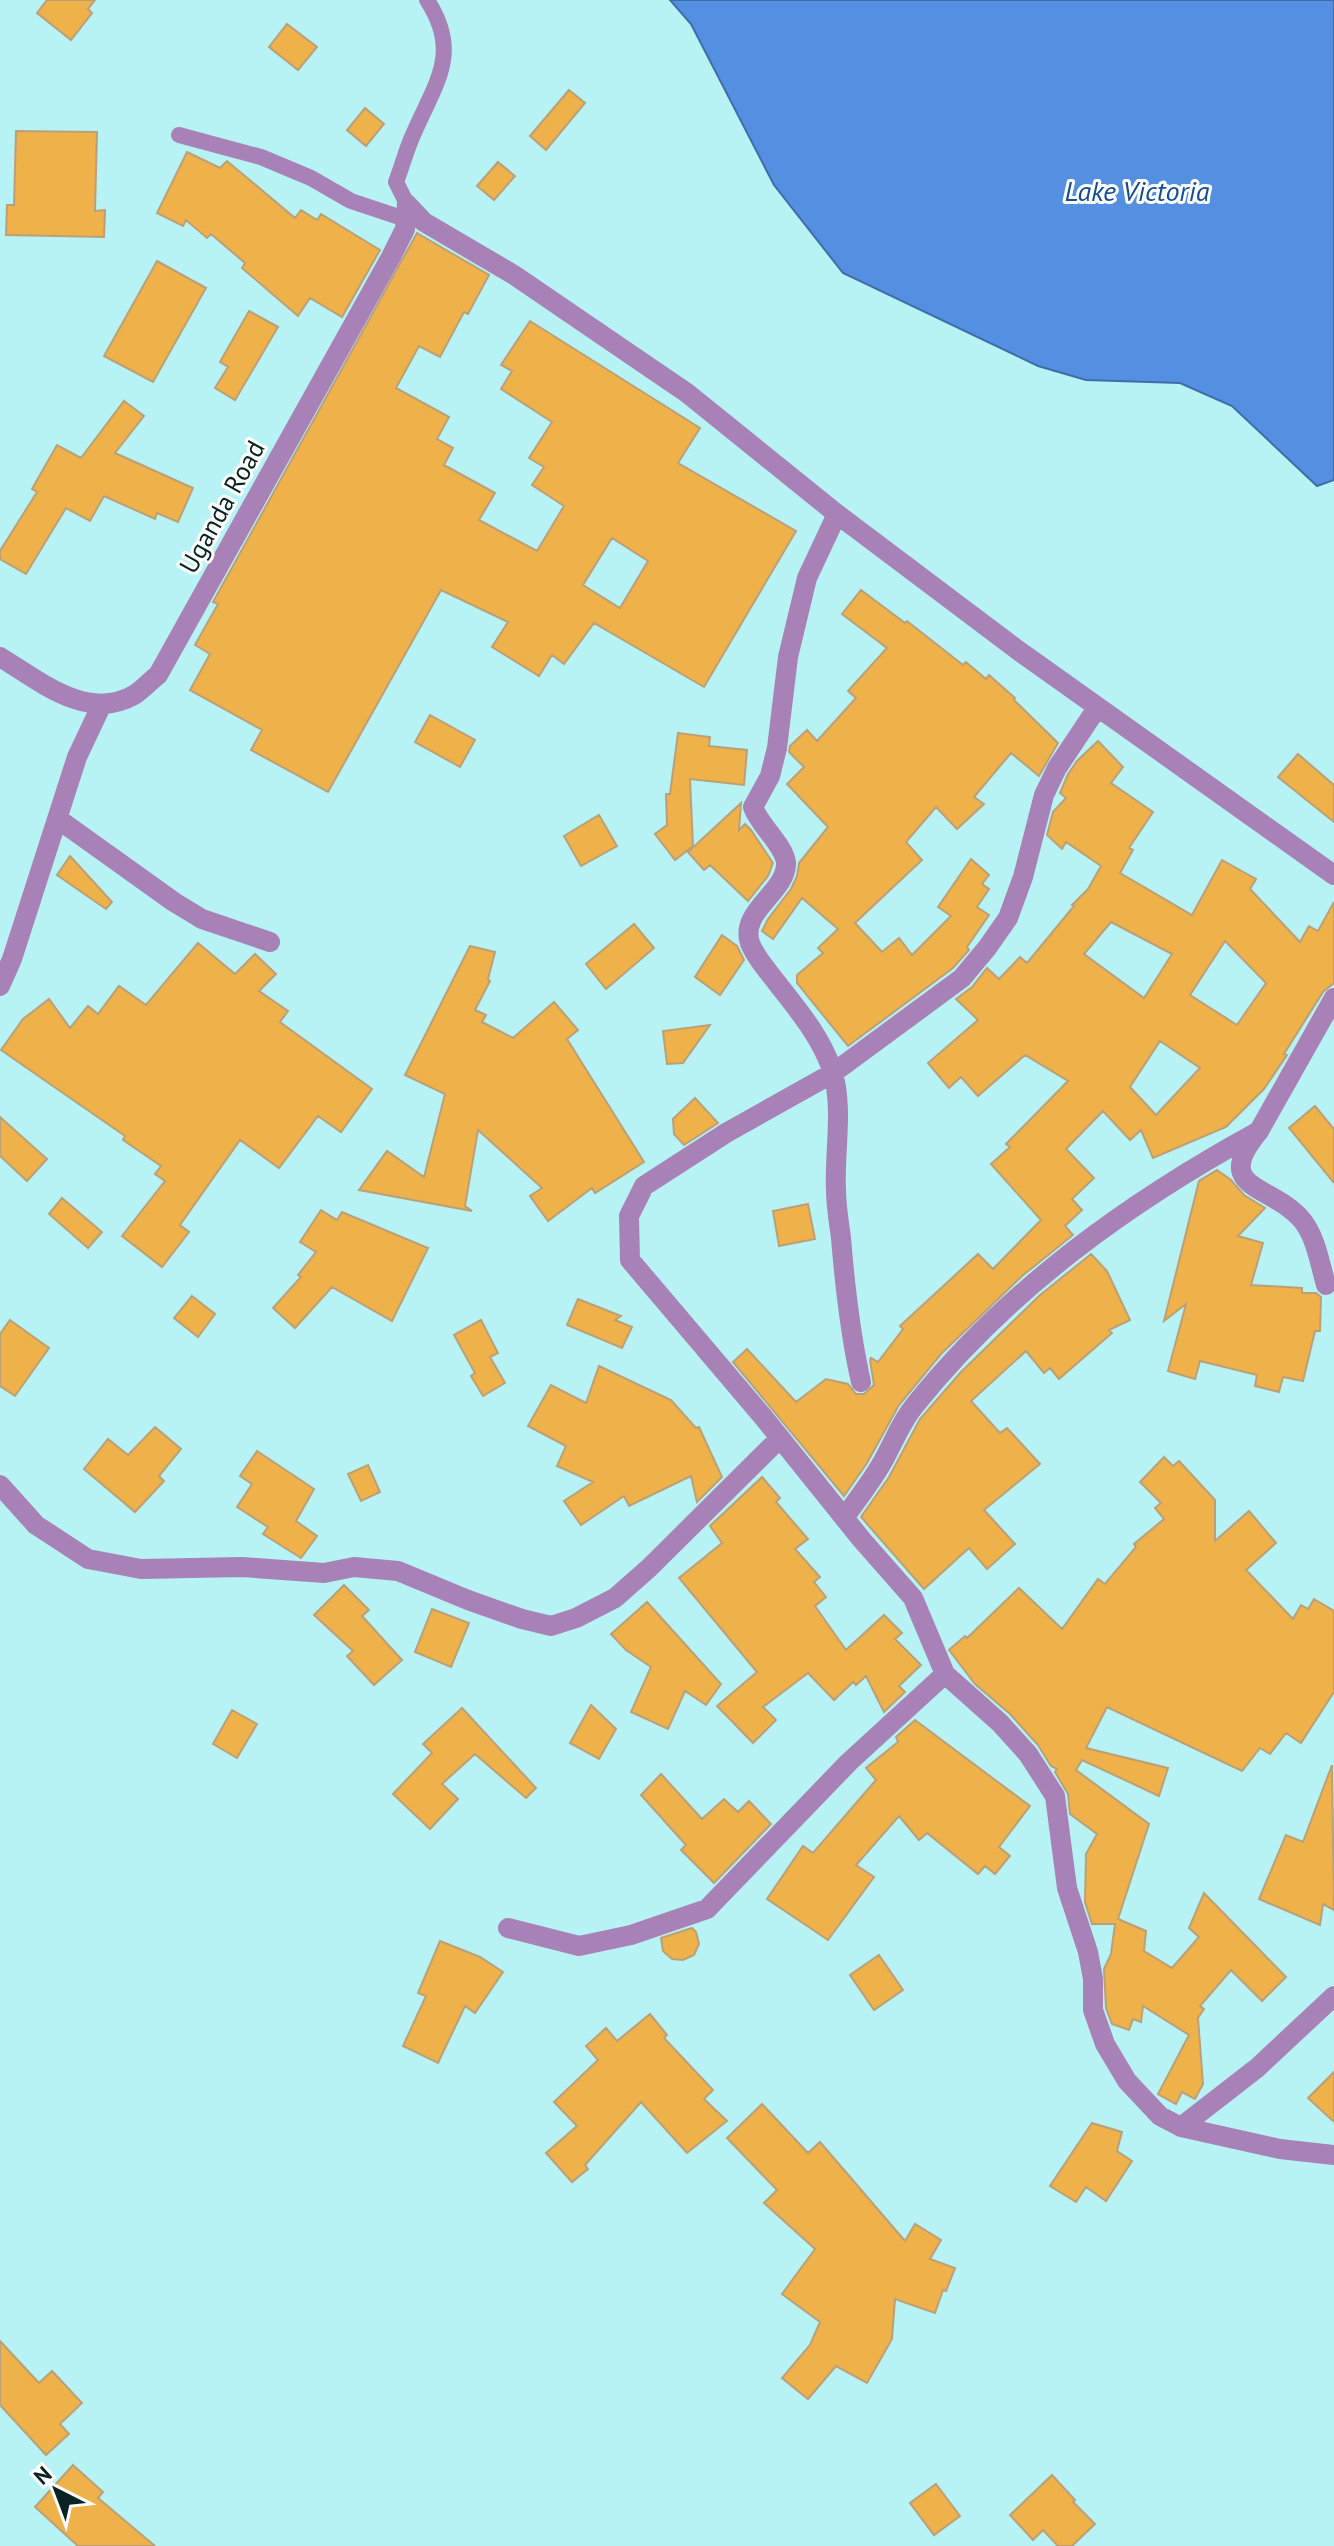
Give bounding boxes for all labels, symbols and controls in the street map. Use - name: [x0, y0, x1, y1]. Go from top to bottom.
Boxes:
- water label: Lake Victoria: [1065, 172, 1210, 209]
- street label: Uganda Road: [172, 435, 272, 579]
- north arrow: [16, 2450, 96, 2530]
- text: N: [28, 2460, 57, 2490]

